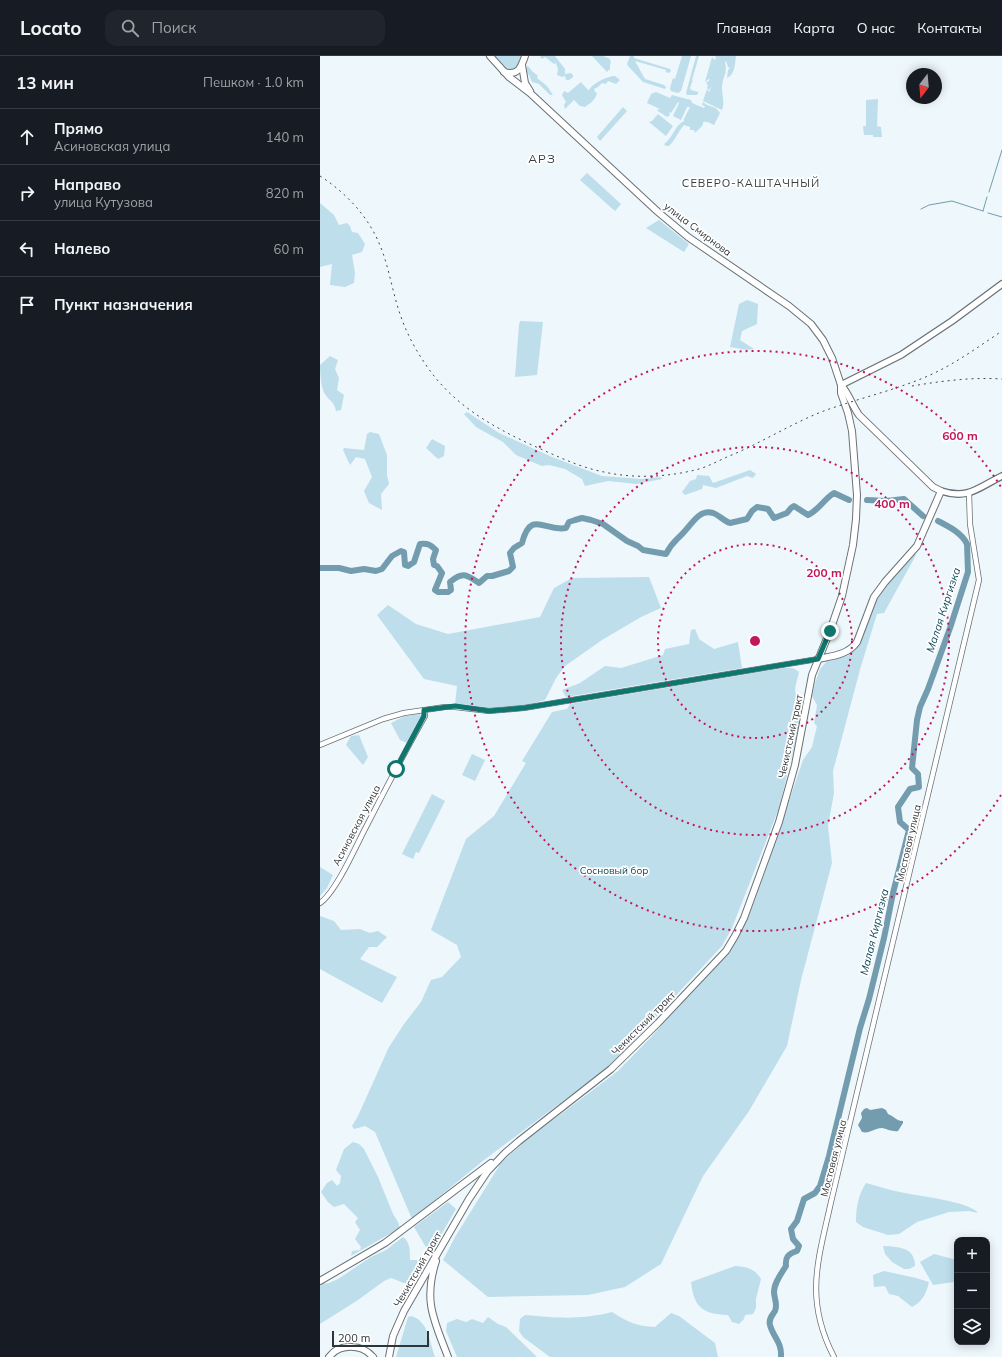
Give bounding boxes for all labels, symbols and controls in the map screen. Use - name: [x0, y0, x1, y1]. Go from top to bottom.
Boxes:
- search box: [105, 10, 385, 46]
- text: Locato: [20, 16, 81, 40]
- icon: search: [119, 17, 141, 39]
- text: Поиск: [151, 18, 196, 37]
- text: Главная: [717, 19, 772, 37]
- text: Карта: [794, 19, 835, 37]
- text: О нас: [857, 19, 895, 37]
- text: Контакты: [917, 19, 982, 37]
- north arrow: [906, 68, 942, 104]
- text: 13 мин: [16, 72, 74, 93]
- text: Пешком · 1.0 km: [203, 74, 304, 90]
- text: Прямо: [54, 119, 103, 138]
- icon: ahead: [16, 126, 38, 148]
- text: 140 m: [266, 129, 304, 145]
- text: Асиновская улица: [54, 138, 170, 154]
- district label: АРЗ: [528, 151, 556, 166]
- text: Направо: [54, 175, 121, 194]
- district label: СЕВЕРО-КАШТАЧНЫЙ: [682, 176, 820, 190]
- icon: right: [16, 182, 38, 204]
- text: 820 m: [266, 185, 304, 201]
- text: улица Кутузова: [54, 194, 153, 210]
- street label: улица Смирнова: [662, 200, 734, 259]
- icon: left: [16, 238, 38, 260]
- text: Налево: [54, 239, 110, 258]
- text: 60 m: [274, 241, 304, 257]
- icon: arrive: [16, 294, 38, 316]
- text: Пункт назначения: [54, 295, 193, 314]
- text: 600 m: [942, 428, 978, 443]
- text: 400 m: [874, 496, 910, 511]
- text: 200 m: [806, 565, 842, 580]
- water label: Малая Киргизка: [923, 566, 963, 654]
- route end: [821, 622, 839, 640]
- centre of rings: [748, 634, 762, 648]
- street label: Чекистский тракт: [775, 693, 806, 779]
- route start: [387, 760, 405, 778]
- street label: Асиновская улица: [330, 783, 383, 868]
- street label: Мостовая улица: [893, 803, 924, 883]
- park label: Сосновый бор: [580, 864, 648, 877]
- water label: Малая Киргизка: [857, 887, 892, 977]
- street label: Чекистский тракт: [609, 988, 678, 1058]
- street label: Мостовая улица: [818, 1118, 849, 1198]
- street label: Чекистский тракт: [391, 1229, 445, 1309]
- map controls: [954, 1237, 990, 1345]
- button: +: [954, 1237, 990, 1273]
- button: −: [954, 1273, 990, 1309]
- button: layers: [954, 1309, 990, 1345]
- scale bar: [332, 1329, 429, 1348]
- text: 200 m: [338, 1331, 370, 1345]

